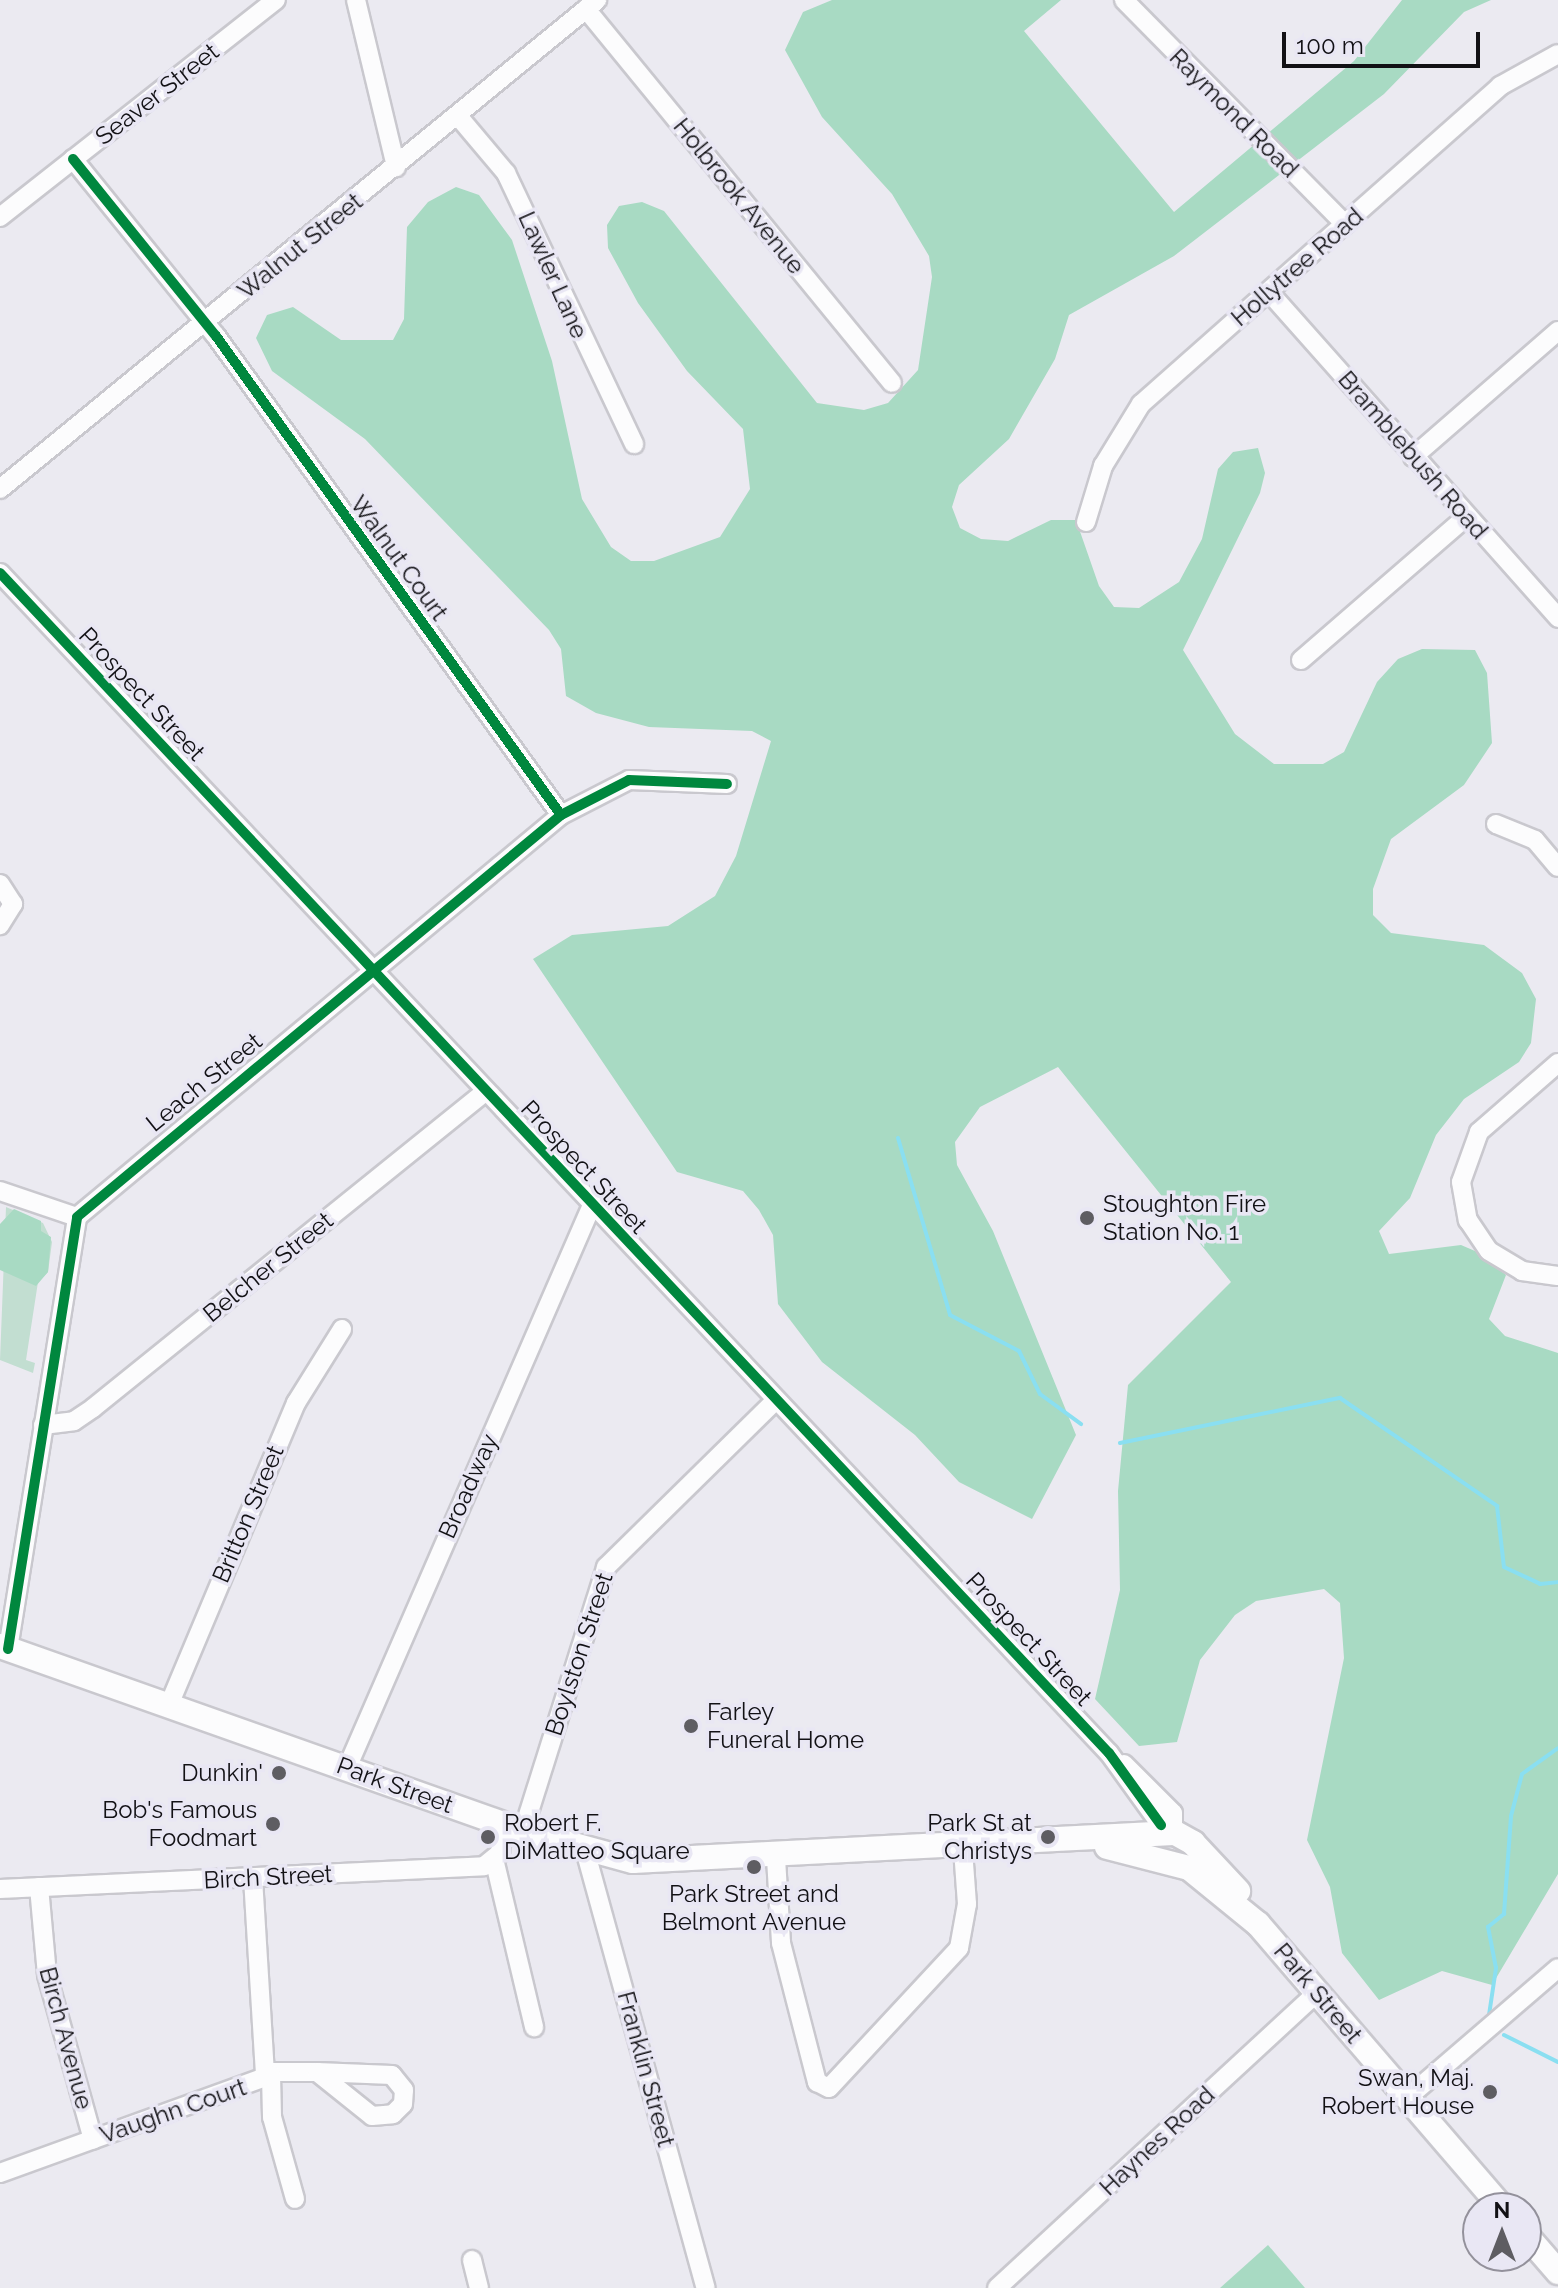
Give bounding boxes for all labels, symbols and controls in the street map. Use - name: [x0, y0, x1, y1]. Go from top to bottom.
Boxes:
- scale bar: [1286, 16, 1484, 66]
- text: 100 m: [1296, 31, 1364, 60]
- street label: Seaver Street: [89, 37, 225, 151]
- street label: Raymond Road: [1164, 43, 1304, 183]
- street label: Holbrook Avenue: [667, 112, 811, 280]
- street label: Walnut Street: [232, 187, 368, 305]
- street label: Hollytree Road: [1225, 202, 1369, 332]
- street label: Lawler Lane: [512, 207, 594, 343]
- street label: Bramblebush Road: [1332, 365, 1494, 545]
- street label: Walnut Court: [344, 490, 454, 626]
- street label: Prospect Street: [73, 621, 211, 767]
- street label: Leach Street: [140, 1027, 268, 1137]
- street label: Prospect Street: [515, 1094, 653, 1240]
- place label: Stoughton Fire Station No. 1: [1103, 1190, 1266, 1246]
- street label: Belcher Street: [197, 1206, 339, 1328]
- marker: Stoughton Fire Station No. 1: [1078, 1209, 1096, 1227]
- street label: Broadway: [432, 1429, 504, 1543]
- street label: Britton Street: [206, 1441, 290, 1587]
- street label: Prospect Street: [960, 1566, 1098, 1712]
- street label: Boylston Street: [539, 1569, 619, 1739]
- place label: Farley Funeral Home: [707, 1698, 865, 1754]
- marker: Farley Funeral Home: [682, 1717, 700, 1735]
- street label: Park Street: [333, 1751, 457, 1819]
- place label: Dunkin': [181, 1759, 263, 1787]
- marker: Dunkin': [270, 1764, 288, 1782]
- place label: Bob's Famous Foodmart: [102, 1796, 257, 1852]
- place label: Robert F. DiMatteo Square: [504, 1809, 689, 1865]
- place label: Park St at Christys: [927, 1809, 1032, 1865]
- marker: Bob's Famous Foodmart: [264, 1815, 282, 1833]
- marker: Robert F. DiMatteo Square: [479, 1828, 497, 1846]
- marker: Park St at Christys: [1039, 1828, 1057, 1846]
- marker: Park Street and Belmont Avenue: [745, 1858, 763, 1876]
- street label: Birch Street: [203, 1859, 333, 1895]
- place label: Park Street and Belmont Avenue: [661, 1880, 847, 1936]
- street label: Park Street: [1268, 1937, 1368, 2049]
- street label: Birch Avenue: [33, 1963, 99, 2113]
- street label: Franklin Street: [611, 1988, 681, 2150]
- place label: Swan, Maj. Robert House: [1321, 2064, 1474, 2120]
- street label: Vaughn Court: [96, 2073, 250, 2149]
- street label: Haynes Road: [1094, 2080, 1220, 2202]
- marker: Swan, Maj. Robert House: [1481, 2083, 1499, 2101]
- north arrow: [1462, 2192, 1542, 2272]
- text: N: [1494, 2197, 1510, 2223]

